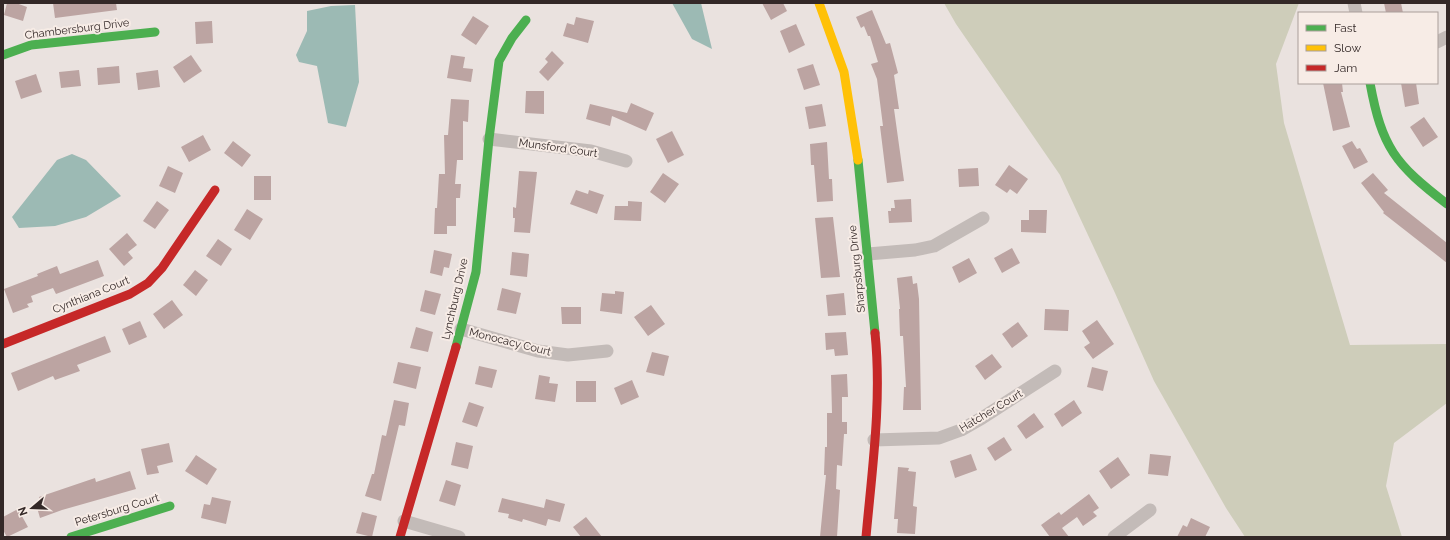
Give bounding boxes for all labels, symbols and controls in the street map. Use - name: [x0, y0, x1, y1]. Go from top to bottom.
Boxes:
- legend: [1298, 12, 1438, 84]
- street label: Chambersburg Drive: [24, 16, 131, 42]
- text: Fast: [1334, 21, 1357, 35]
- text: Slow: [1334, 41, 1361, 55]
- text: Jam: [1334, 61, 1357, 75]
- street label: Munsford Court: [518, 136, 599, 160]
- street label: Sharpsburg Drive: [846, 224, 868, 313]
- street label: Lynchburg Drive: [439, 256, 471, 341]
- street label: Cynthiana Court: [51, 274, 132, 316]
- street label: Monocacy Court: [468, 326, 552, 359]
- street label: Hatcher Court: [957, 387, 1025, 435]
- north arrow: [12, 488, 52, 528]
- street label: Petersburg Court: [73, 491, 161, 529]
- text: N: [16, 505, 31, 517]

